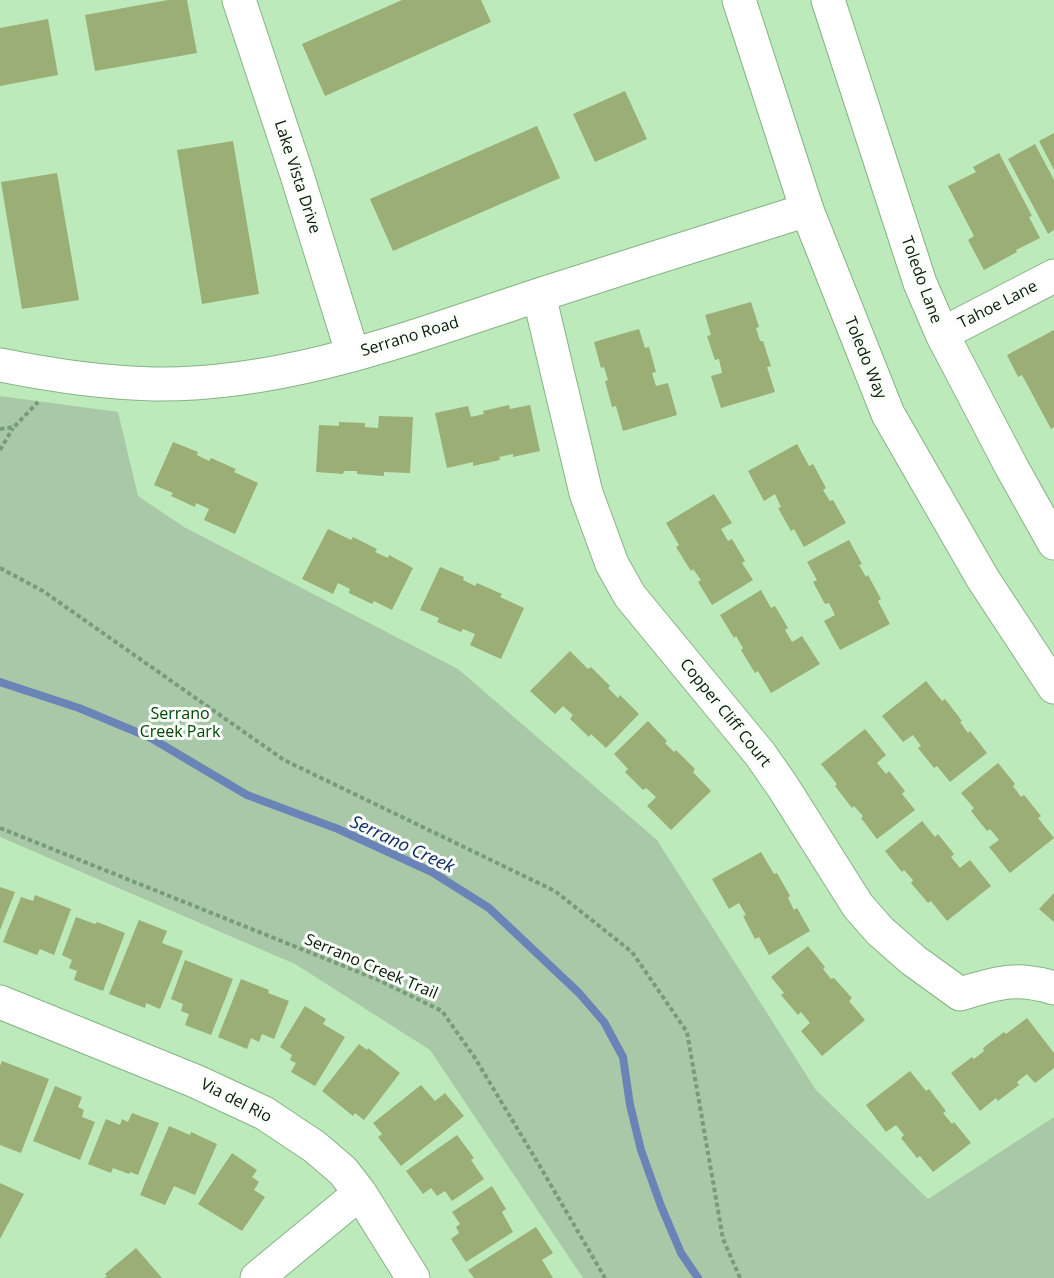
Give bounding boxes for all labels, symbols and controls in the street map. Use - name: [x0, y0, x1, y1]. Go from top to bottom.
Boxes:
- street label: Lake Vista Drive: [270, 118, 324, 236]
- street label: Toledo Lane: [896, 234, 946, 326]
- street label: Tahoe Lane: [955, 277, 1041, 333]
- street label: Serrano Road: [359, 313, 461, 361]
- street label: Toledo Way: [840, 314, 890, 402]
- street label: Copper Cliff Court: [675, 655, 775, 771]
- park label: Serrano Creek Park: [140, 704, 220, 742]
- water label: Serrano Creek: [347, 812, 457, 878]
- street label: Serrano Creek Trail: [302, 930, 440, 1004]
- street label: Via del Rio: [197, 1075, 275, 1127]

